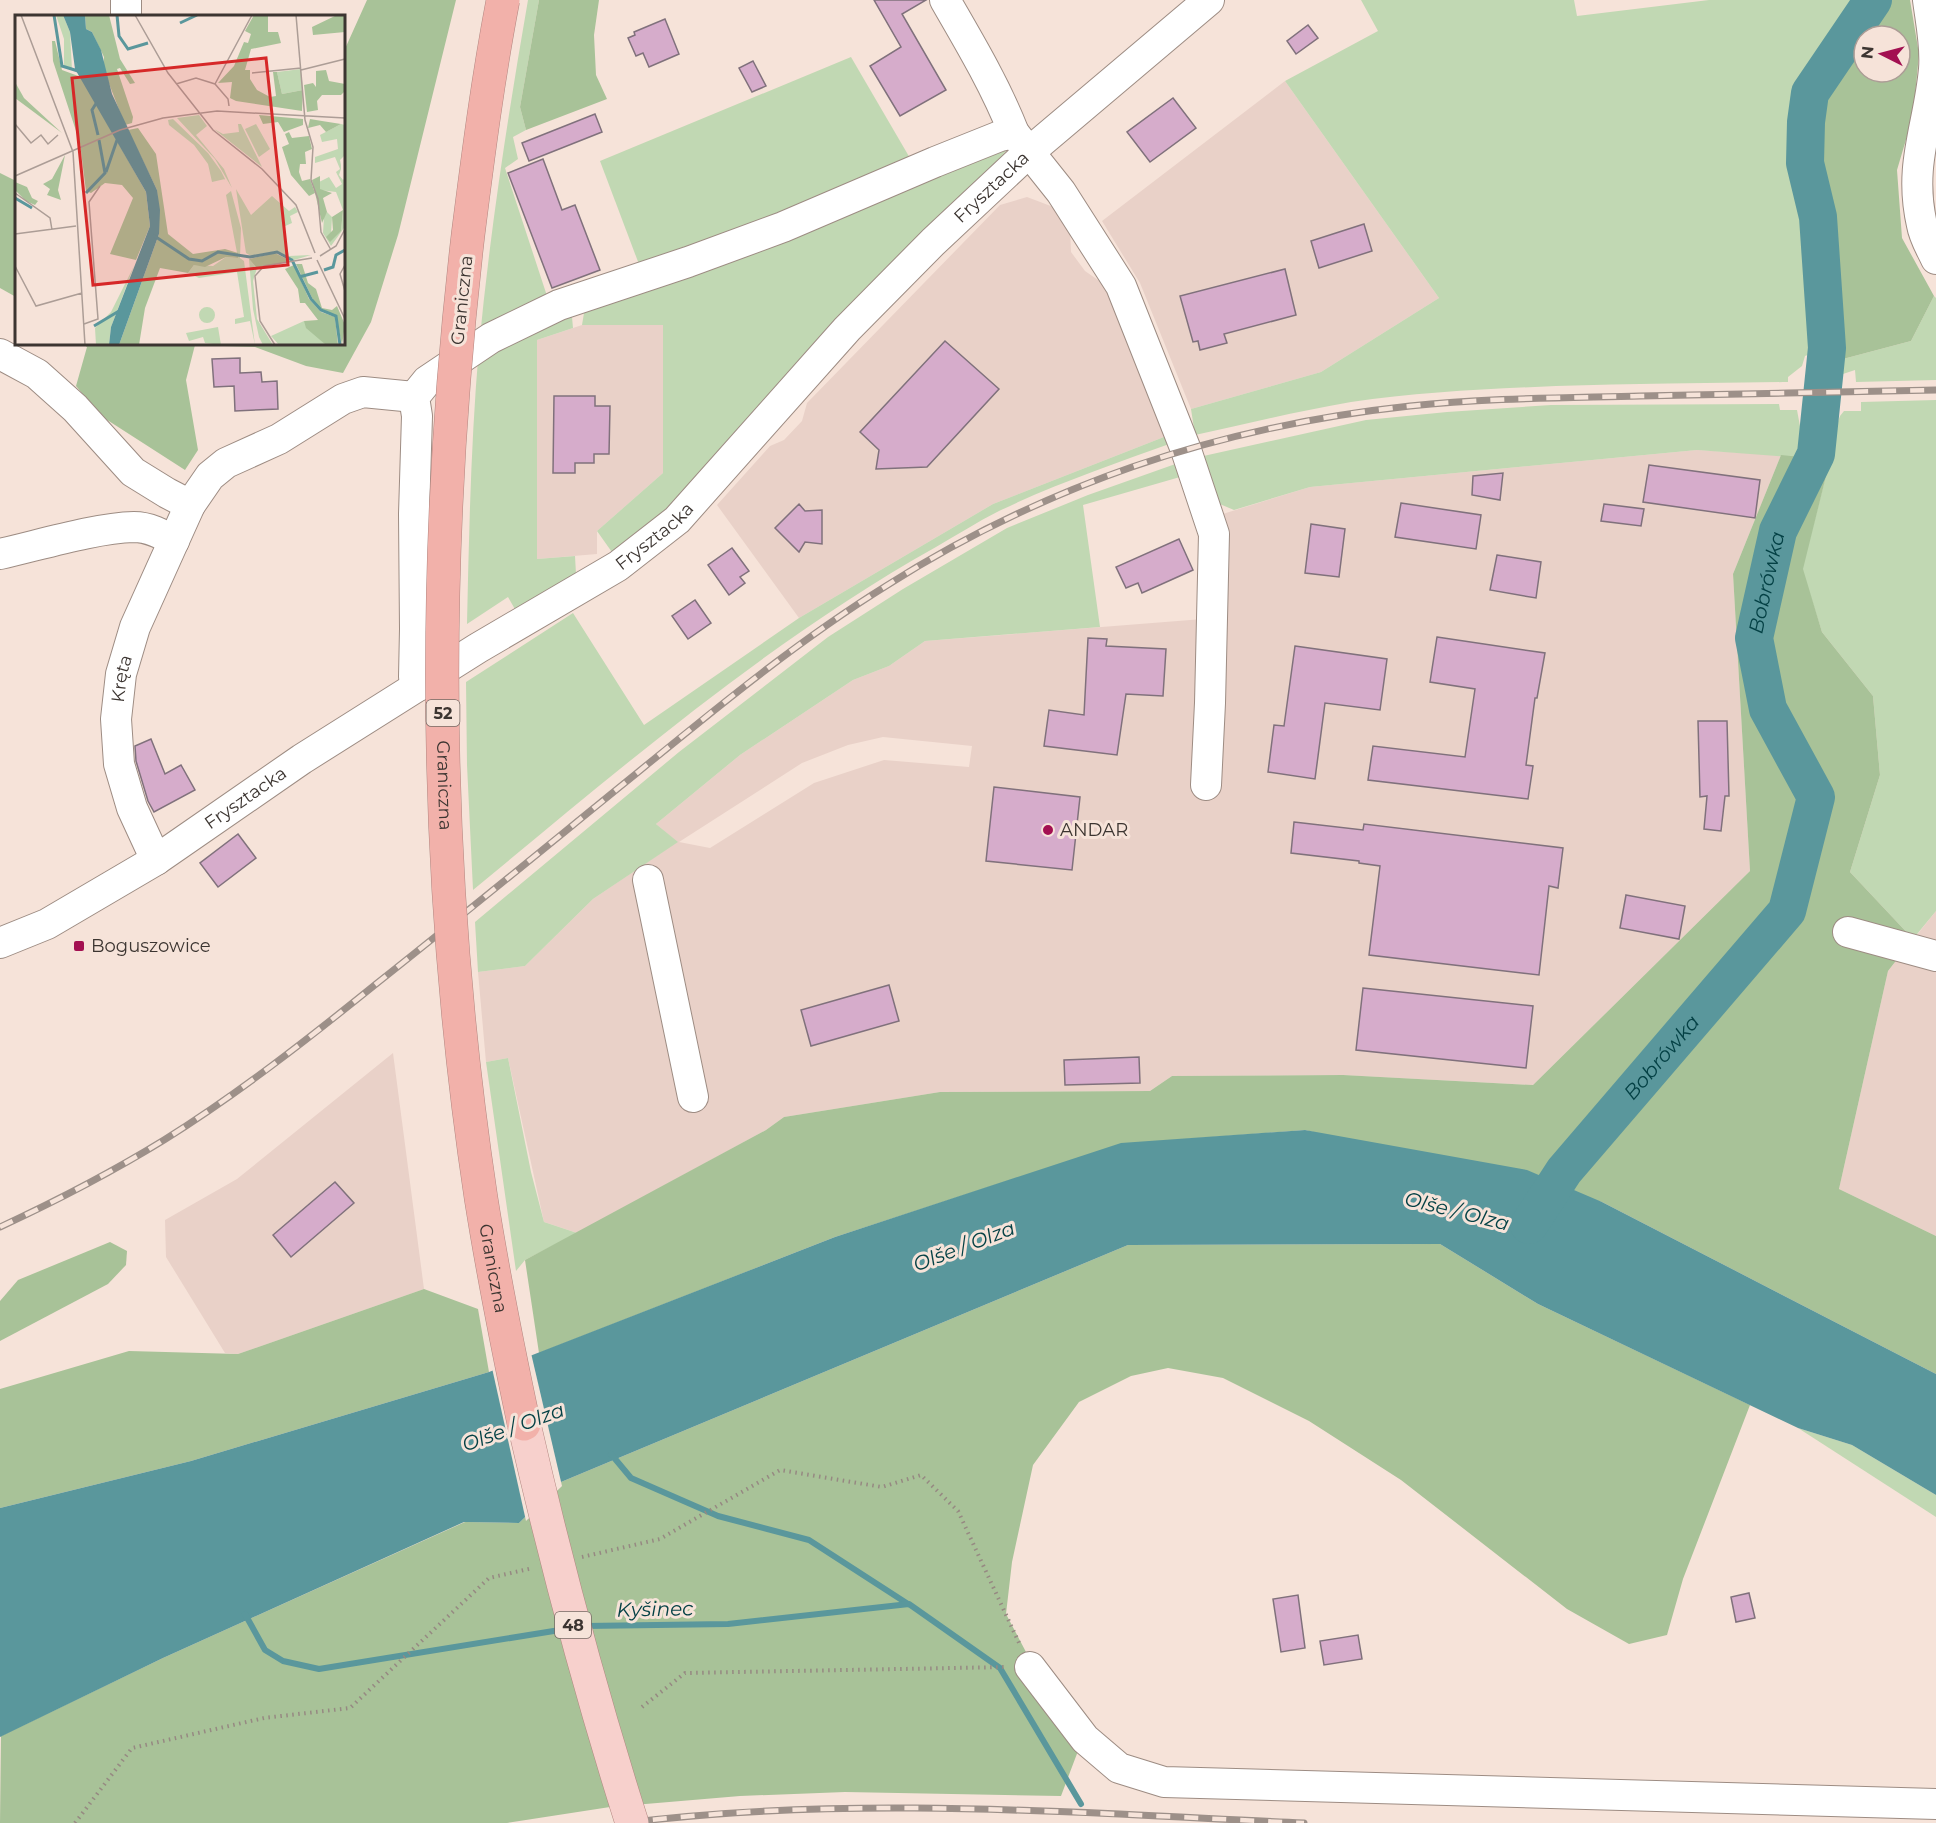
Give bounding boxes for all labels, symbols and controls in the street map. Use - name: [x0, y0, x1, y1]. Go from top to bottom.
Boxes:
- inset map: [15, 15, 345, 345]
- north arrow: [1852, 24, 1912, 84]
- text: N: [1857, 45, 1878, 60]
- street label: Frysztacka: [949, 147, 1034, 228]
- street label: Graniczna: [446, 254, 478, 346]
- street label: Frysztacka: [611, 498, 698, 575]
- water label: Bobrówka: [1743, 529, 1790, 636]
- street label: Kręta: [107, 652, 137, 704]
- road number: 52: [426, 700, 460, 726]
- street label: Graniczna: [432, 740, 457, 831]
- street label: Frysztacka: [200, 762, 291, 834]
- place label: ANDAR: [1060, 819, 1128, 841]
- marker: ANDAR: [1041, 823, 1055, 837]
- place label: Boguszowice: [91, 935, 211, 957]
- marker: Boguszowice: [72, 939, 86, 953]
- water label: Bobrówka: [1619, 1010, 1704, 1105]
- water label: Olše / Olza: [1402, 1186, 1512, 1236]
- water label: Olše / Olza: [910, 1216, 1018, 1276]
- street label: Graniczna: [474, 1222, 512, 1315]
- water label: Olše / Olza: [459, 1397, 567, 1457]
- water label: Kyšinec: [616, 1596, 694, 1622]
- road number: 48: [555, 1612, 591, 1638]

